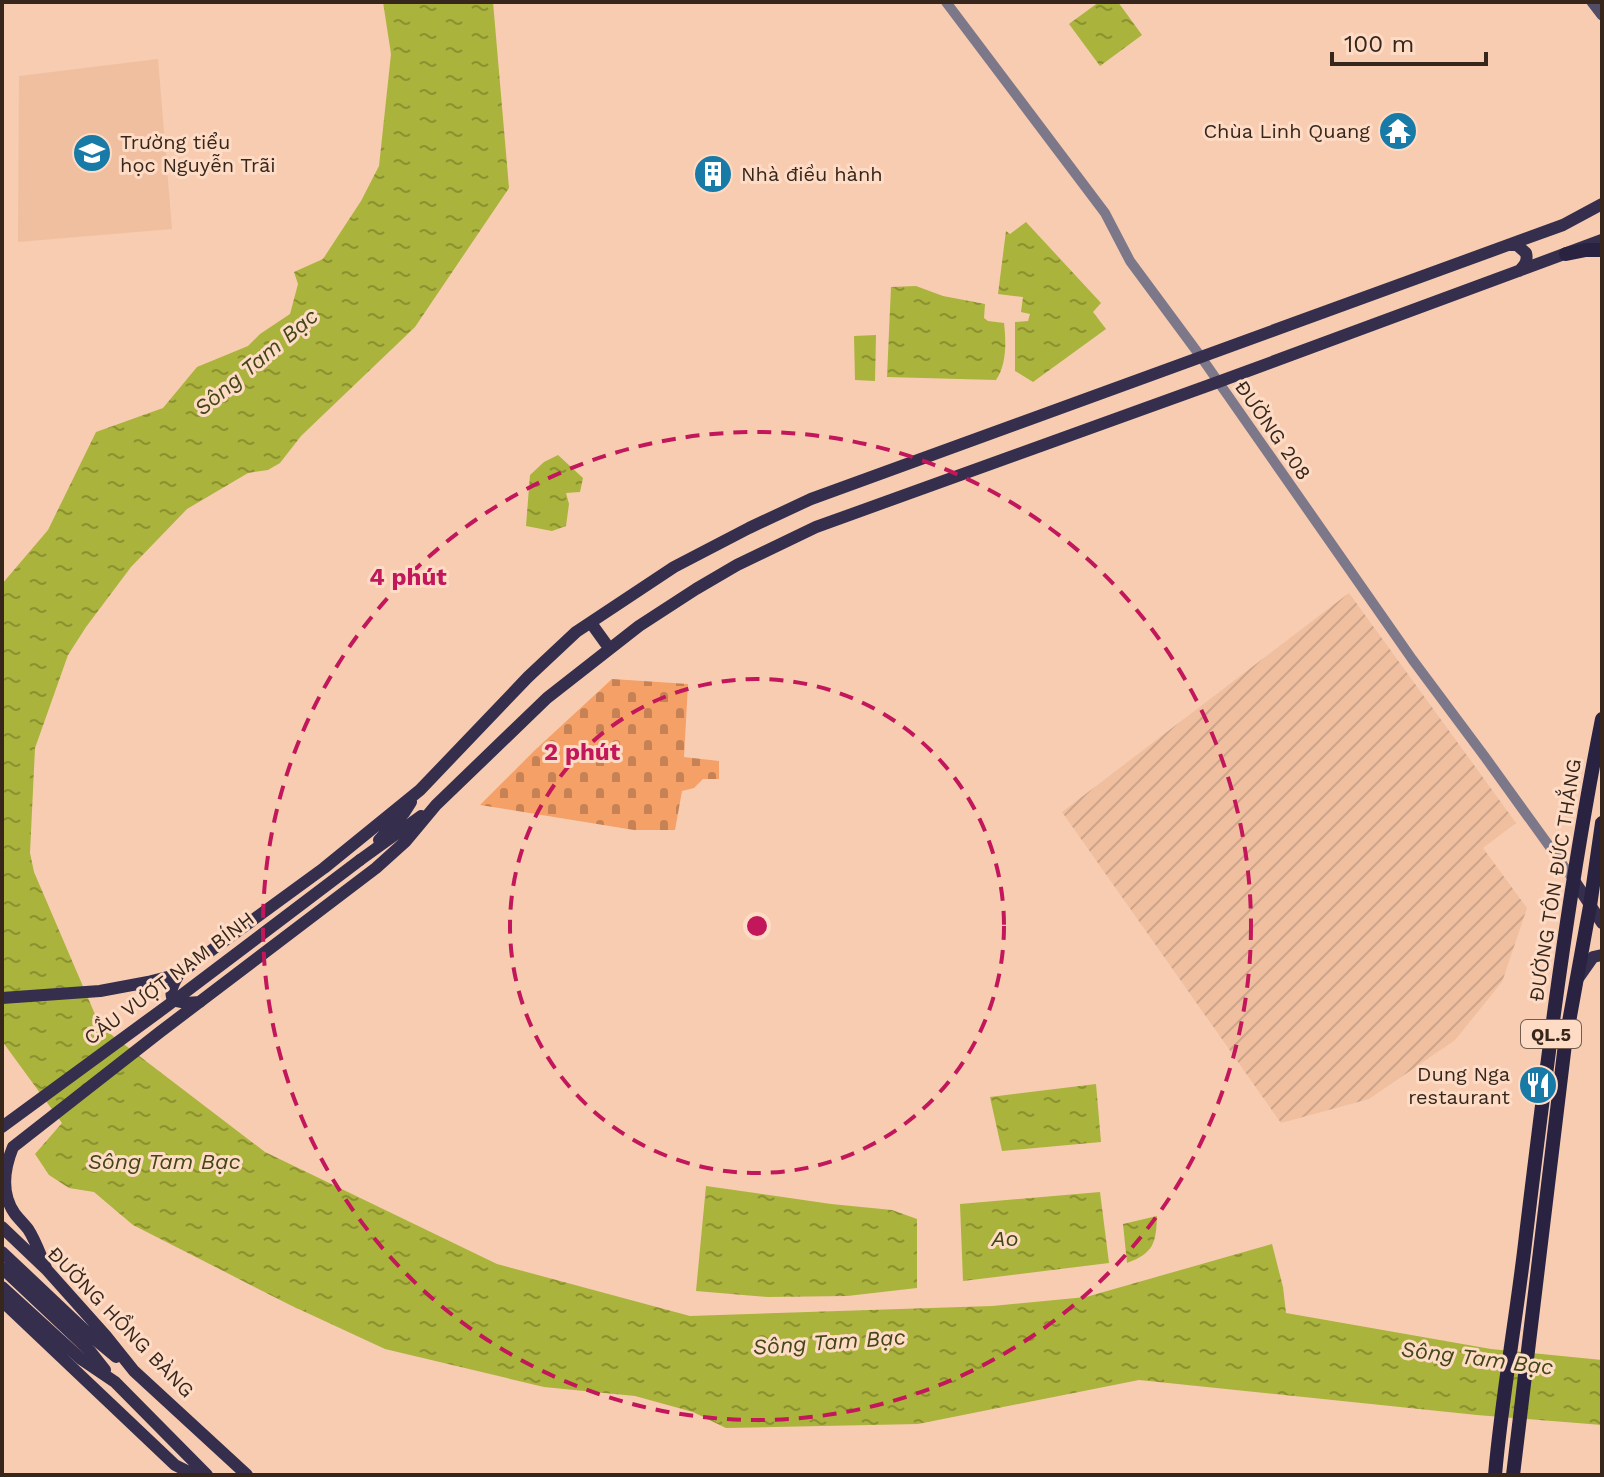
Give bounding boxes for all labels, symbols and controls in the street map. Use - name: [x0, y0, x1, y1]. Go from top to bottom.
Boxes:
- scale bar: [1332, 16, 1486, 66]
- text: 100 m: [1344, 30, 1414, 58]
- temple icon: Chùa Linh Quang: [1377, 110, 1419, 152]
- place label: Chùa Linh Quang: [1203, 119, 1370, 143]
- place label: Trường tiểu học Nguyễn Trãi: [120, 130, 276, 177]
- school or university icon: Trường tiểu học Nguyễn Trãi: [71, 132, 113, 174]
- building icon: Nhà điều hành: [692, 153, 734, 195]
- place label: Nhà điều hành: [741, 162, 883, 186]
- water label: Sông Tam Bạc: [189, 303, 323, 421]
- street label: ĐƯỜNG 208: [1230, 375, 1316, 485]
- text: 4 phút: [369, 563, 447, 591]
- text: 2 phút: [544, 738, 621, 766]
- street label: ĐƯỜNG TÔN ĐỨC THẮNG: [1523, 757, 1586, 1003]
- street label: CẦU VƯỢT NAM BÍNH: [79, 905, 259, 1050]
- centre of rings: [743, 912, 771, 940]
- road number: QL.5: [1521, 1020, 1581, 1048]
- place label: Dung Nga restaurant: [1408, 1062, 1511, 1109]
- restaurant icon: Dung Nga restaurant: [1517, 1064, 1559, 1106]
- water label: Sông Tam Bạc: [88, 1149, 241, 1174]
- water label: Ao: [990, 1226, 1019, 1251]
- street label: ĐƯỜNG HỒNG BÀNG: [43, 1241, 200, 1403]
- water label: Sông Tam Bạc: [752, 1324, 906, 1360]
- water label: Sông Tam Bạc: [1400, 1336, 1554, 1380]

